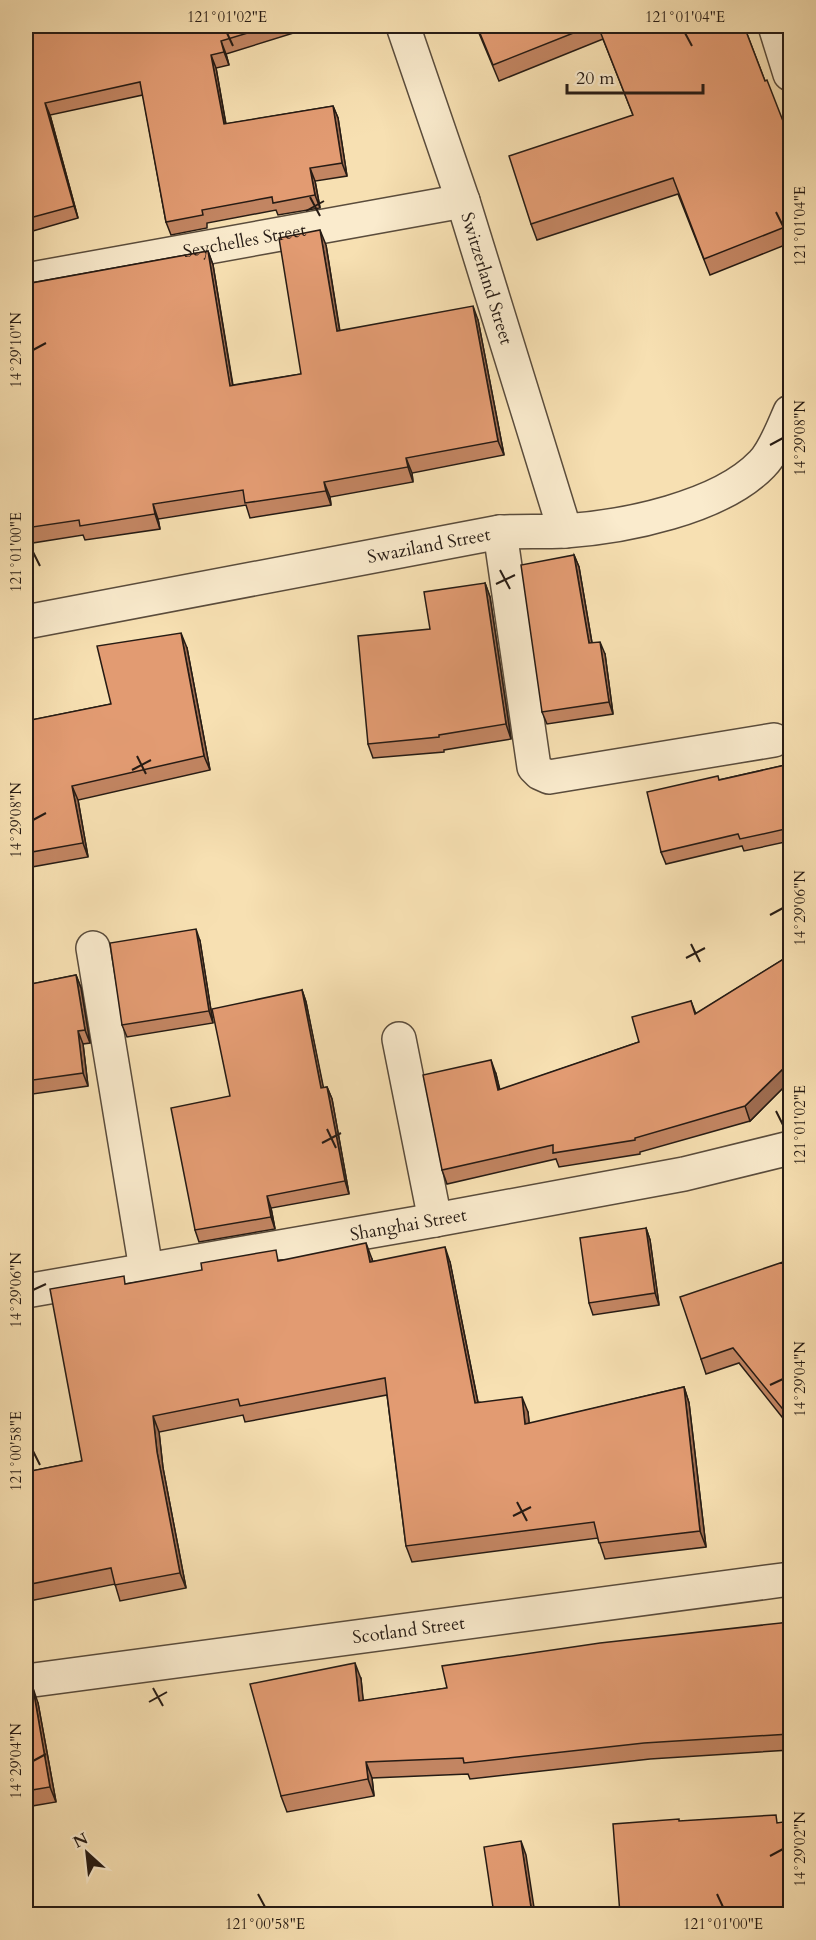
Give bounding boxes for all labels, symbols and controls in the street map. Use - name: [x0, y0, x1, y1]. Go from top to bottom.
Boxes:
- text: 121°01'02"E: [187, 7, 267, 27]
- text: 121°01'04"E: [645, 7, 725, 27]
- scale bar: [567, 57, 704, 95]
- text: 20 m: [576, 66, 615, 91]
- text: 121°01'04"E: [790, 186, 810, 266]
- street label: Switzerland Street: [454, 209, 519, 348]
- street label: Seychelles Street: [181, 218, 308, 264]
- text: 14°29'10"N: [6, 312, 26, 388]
- text: 14°29'08"N: [790, 400, 810, 476]
- text: 121°01'00"E: [6, 512, 26, 592]
- street label: Swaziland Street: [365, 522, 493, 570]
- text: 14°29'08"N: [6, 782, 26, 858]
- text: 14°29'06"N: [790, 870, 810, 946]
- text: 121°01'02"E: [790, 1085, 810, 1165]
- street label: Shanghai Street: [348, 1202, 469, 1248]
- text: 14°29'06"N: [6, 1252, 26, 1328]
- text: 14°29'04"N: [790, 1341, 810, 1417]
- text: 121°00'58"E: [6, 1411, 26, 1491]
- street label: Scotland Street: [351, 1611, 467, 1650]
- text: 14°29'04"N: [6, 1723, 26, 1799]
- text: 14°29'02"N: [790, 1811, 810, 1887]
- north arrow: [57, 1823, 117, 1883]
- text: N: [69, 1828, 92, 1853]
- text: 121°00'58"E: [225, 1914, 305, 1934]
- text: 121°01'00"E: [683, 1914, 763, 1934]

